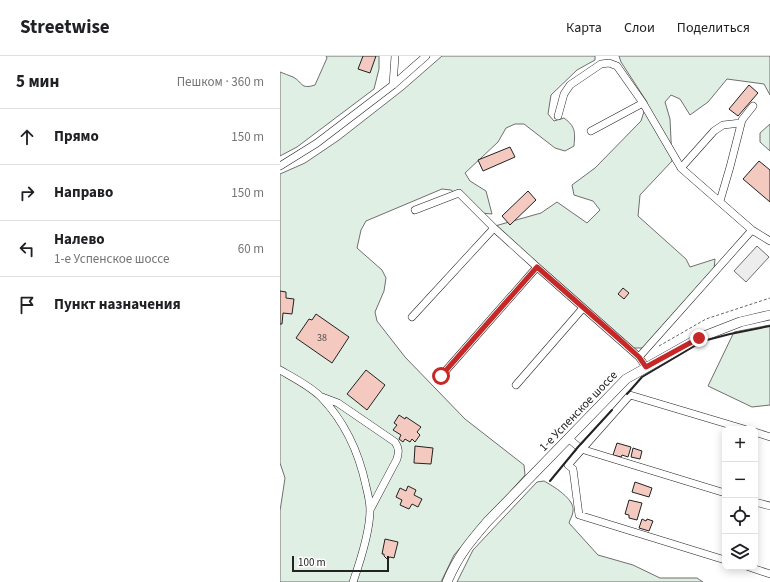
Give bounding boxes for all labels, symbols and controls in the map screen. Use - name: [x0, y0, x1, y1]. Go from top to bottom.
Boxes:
- text: Streetwise: [20, 14, 110, 41]
- text: Карта: [566, 18, 602, 38]
- text: Слои: [624, 18, 655, 38]
- text: Поделиться: [677, 18, 750, 38]
- text: 5 мин: [16, 70, 59, 94]
- text: Пешком · 360 m: [177, 73, 264, 91]
- icon: ahead: [16, 126, 38, 148]
- text: Прямо: [54, 126, 99, 147]
- text: 150 m: [231, 128, 264, 146]
- icon: right: [16, 182, 38, 204]
- text: Направо: [54, 182, 113, 203]
- text: 150 m: [231, 184, 264, 202]
- text: Налево: [54, 229, 105, 250]
- icon: left: [16, 238, 38, 260]
- text: 60 m: [238, 240, 264, 258]
- text: 1-е Успенское шоссе: [54, 250, 169, 268]
- icon: arrive: [16, 294, 38, 316]
- text: Пункт назначения: [54, 294, 181, 315]
- route end: [690, 329, 708, 347]
- house number: 38: [317, 331, 327, 345]
- route start: [432, 367, 450, 385]
- street label: 1-е Успенское шоссе: [535, 367, 621, 456]
- map controls: [722, 426, 758, 570]
- button: +: [722, 426, 758, 462]
- button: −: [722, 462, 758, 498]
- button: locate: [722, 498, 758, 534]
- button: layers: [722, 534, 758, 570]
- scale bar: [292, 554, 389, 573]
- text: 100 m: [298, 555, 326, 570]

